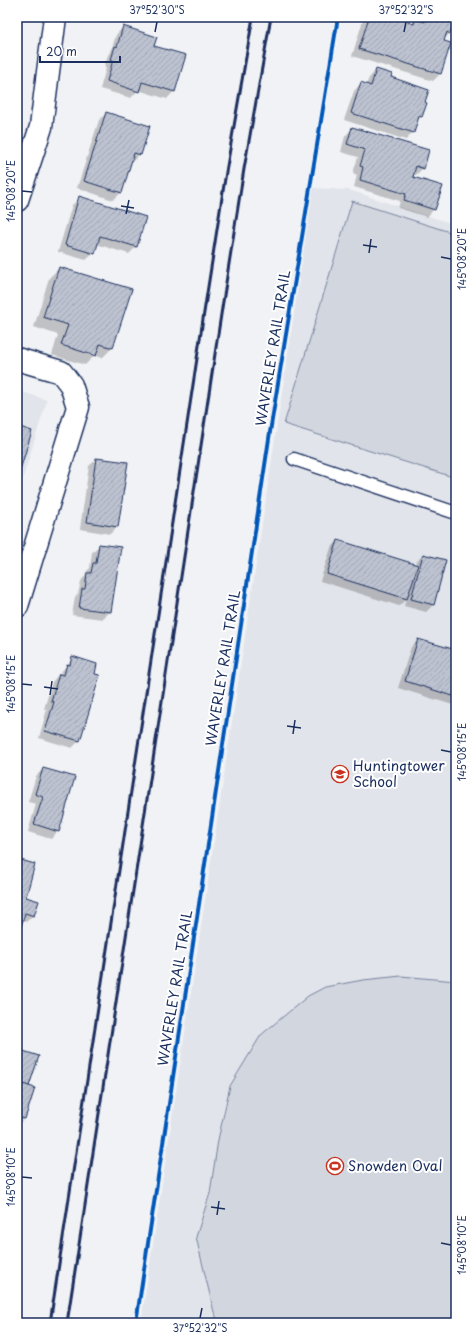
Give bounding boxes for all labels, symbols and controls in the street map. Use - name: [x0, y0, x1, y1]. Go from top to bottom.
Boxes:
- text: 37°52'30"S: [129, 2, 185, 17]
- text: 37°52'32"S: [378, 2, 434, 17]
- scale bar: [40, 38, 120, 64]
- text: 20 m: [46, 42, 77, 60]
- text: 145°08'20"E: [3, 160, 18, 222]
- text: 145°08'20"E: [454, 228, 469, 290]
- street label: WAVERLEY RAIL TRAIL: [250, 268, 295, 427]
- street label: WAVERLEY RAIL TRAIL: [200, 588, 245, 747]
- text: 145°08'15"E: [3, 655, 18, 713]
- text: 145°08'15"E: [454, 723, 469, 781]
- place label: Huntingtower School: [353, 755, 445, 792]
- school or university icon: Huntingtower School: [330, 764, 350, 784]
- street label: WAVERLEY RAIL TRAIL: [152, 908, 197, 1067]
- text: 145°08'10"E: [3, 1147, 18, 1207]
- place label: Snowden Oval: [348, 1155, 443, 1176]
- sports icon: Snowden Oval: [325, 1156, 345, 1176]
- text: 145°08'10"E: [454, 1215, 469, 1275]
- text: 37°52'32"S: [172, 1320, 228, 1335]

